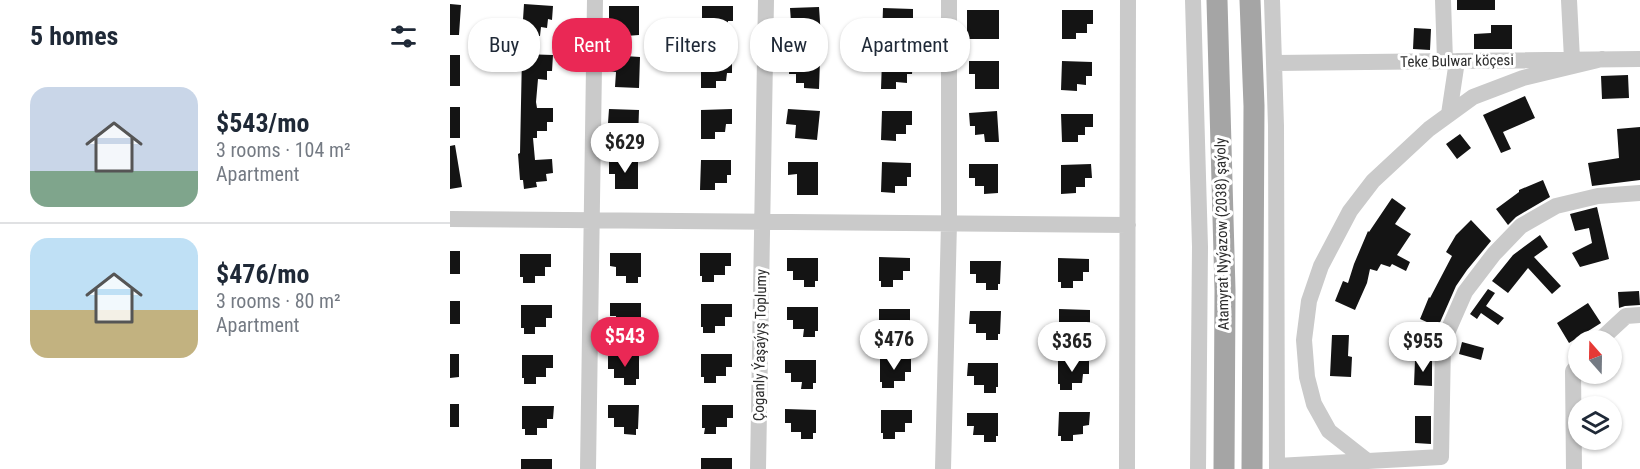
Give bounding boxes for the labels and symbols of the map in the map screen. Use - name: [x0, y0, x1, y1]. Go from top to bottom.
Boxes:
- street label: Teke Bulwar köçesi: [1400, 51, 1514, 71]
- pin: $629: [589, 123, 661, 174]
- street label: Atamyrat Nyýazow (2038) şaýoly: [1211, 137, 1233, 331]
- street label: Çoganly Ýaşaýyş Toplumy: [750, 269, 770, 421]
- pin: $543: [589, 317, 661, 368]
- pin: $476: [858, 320, 930, 371]
- pin: $365: [1036, 322, 1108, 373]
- pin: $955: [1387, 322, 1459, 373]
- north arrow: [1568, 330, 1622, 384]

